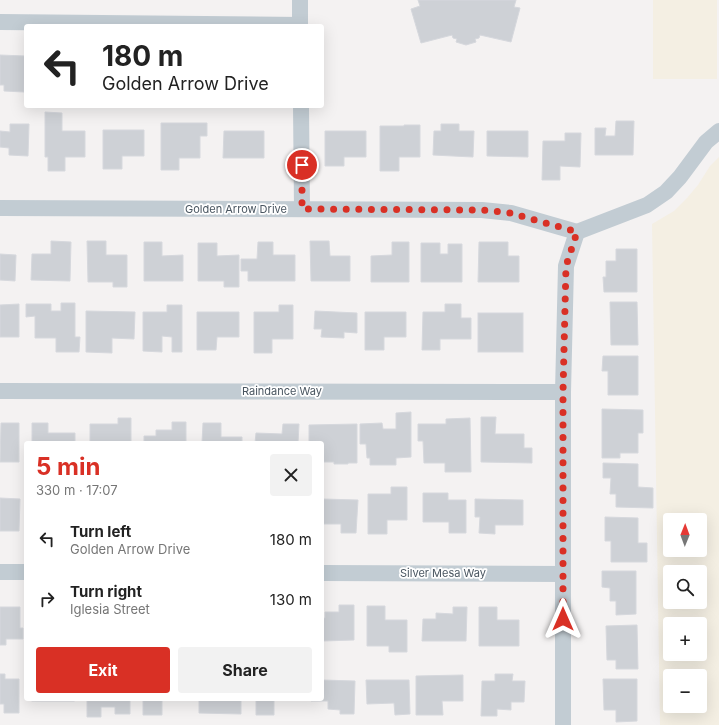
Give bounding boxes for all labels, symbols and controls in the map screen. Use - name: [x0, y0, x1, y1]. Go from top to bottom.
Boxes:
- text: 180 m: [102, 39, 183, 73]
- icon: left: [36, 40, 88, 92]
- text: Golden Arrow Drive: [102, 73, 269, 94]
- pin: [285, 148, 319, 182]
- icon: arrive: [291, 154, 313, 176]
- street label: Golden Arrow Drive: [185, 202, 287, 216]
- street label: Raindance Way: [242, 384, 322, 398]
- text: 5 min: [36, 452, 100, 481]
- button: close: [270, 454, 312, 496]
- text: 330 m · 17:07: [36, 482, 118, 498]
- north arrow: [663, 513, 707, 557]
- map controls: [663, 513, 707, 713]
- text: Turn left: [70, 522, 131, 541]
- icon: left: [36, 528, 58, 550]
- text: 180 m: [270, 530, 312, 549]
- text: Golden Arrow Drive: [70, 541, 190, 557]
- button: search: [663, 565, 707, 609]
- street label: Silver Mesa Way: [400, 566, 486, 580]
- text: Turn right: [70, 582, 142, 601]
- icon: right: [36, 588, 58, 610]
- text: 130 m: [270, 590, 312, 609]
- position arrow: [542, 598, 584, 640]
- text: Iglesia Street: [70, 601, 150, 617]
- button: +: [663, 617, 707, 661]
- button: Exit: [36, 647, 170, 693]
- button: Share: [178, 647, 312, 693]
- button: −: [663, 669, 707, 713]

